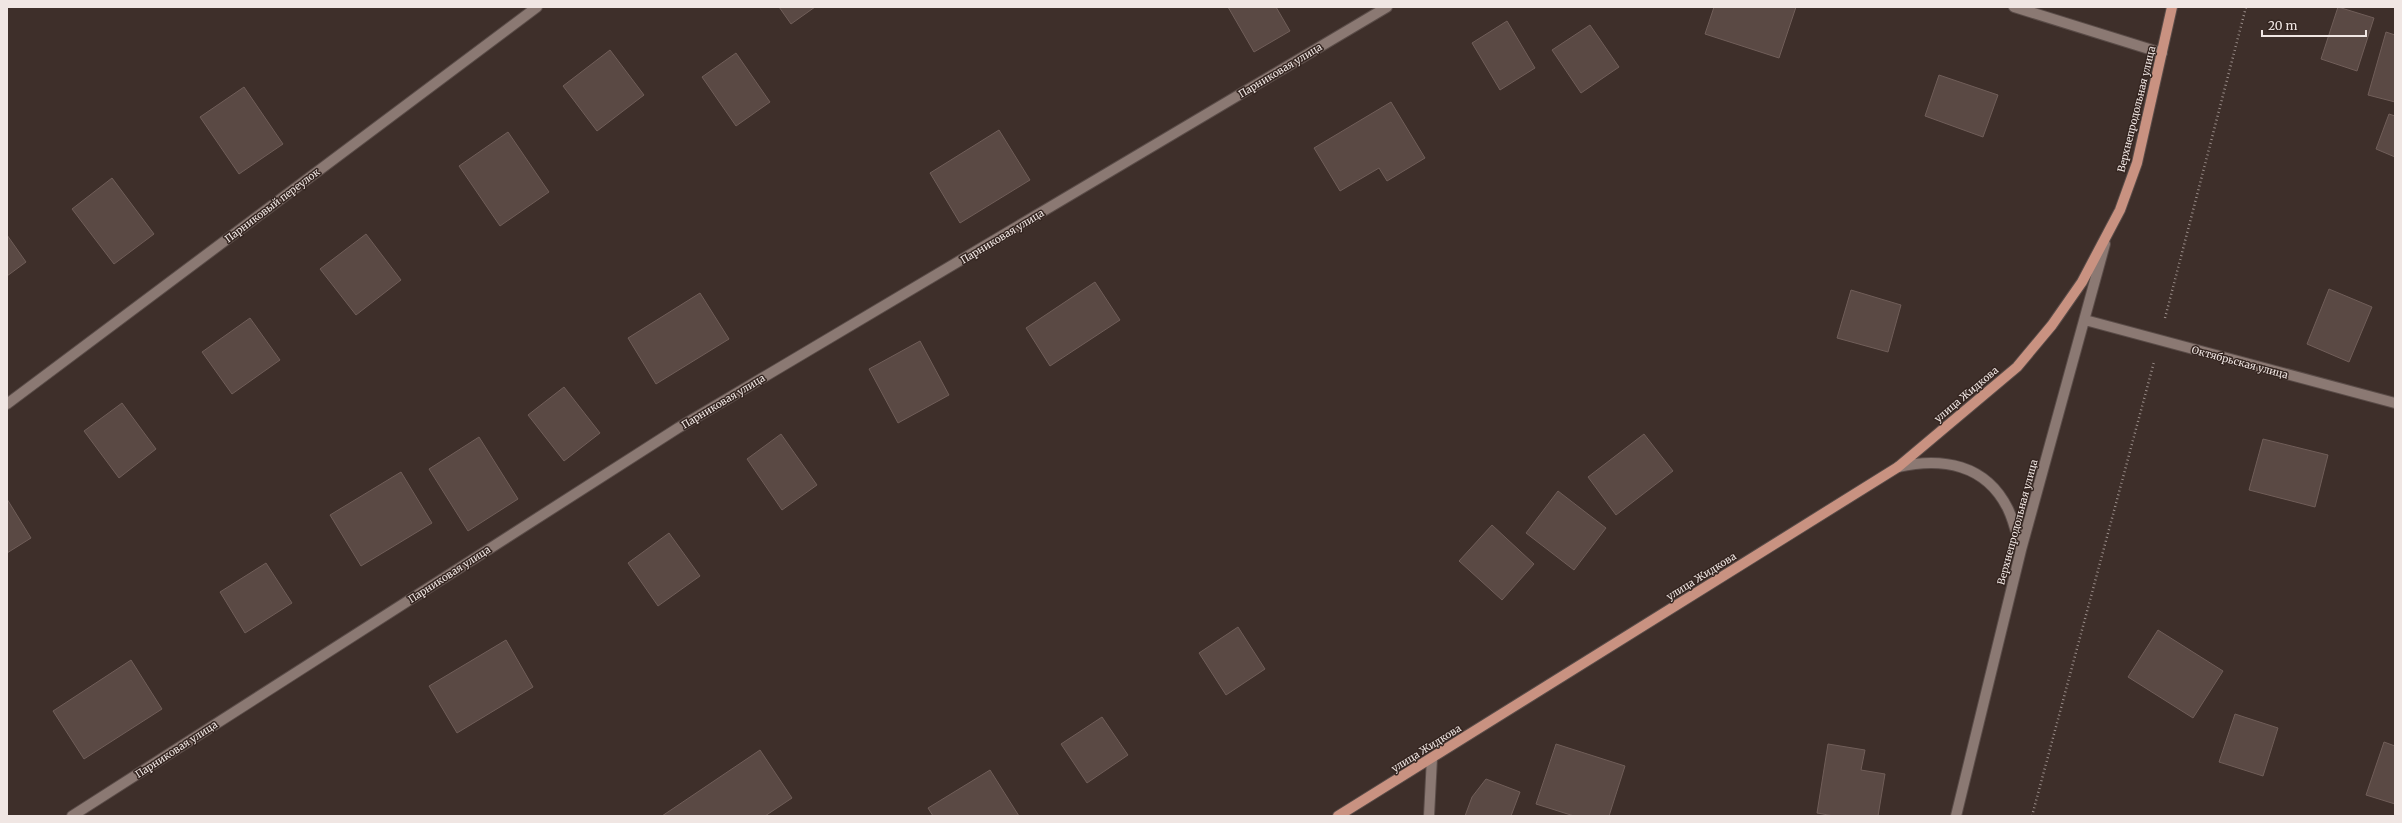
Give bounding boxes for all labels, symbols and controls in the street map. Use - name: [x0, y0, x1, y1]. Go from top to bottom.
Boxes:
- scale bar: [2262, 12, 2366, 38]
- text: 20 m: [2268, 18, 2297, 33]
- street label: Парниковая улица: [1236, 40, 1325, 101]
- street label: Верхнепродольная улица: [2115, 44, 2159, 174]
- street label: Парниковый переулок: [222, 165, 323, 245]
- street label: Парниковая улица: [958, 206, 1047, 267]
- street label: Октябрьская улица: [2190, 343, 2290, 382]
- street label: улица Жидкова: [1932, 363, 2002, 425]
- street label: Парниковая улица: [679, 371, 768, 432]
- street label: Верхнепродольная улица: [1994, 457, 2041, 586]
- street label: Парниковая улица: [406, 543, 493, 606]
- street label: улица Жидкова: [1664, 549, 1739, 603]
- street label: Парниковая улица: [133, 718, 220, 781]
- street label: улица Жидкова: [1389, 721, 1464, 775]

